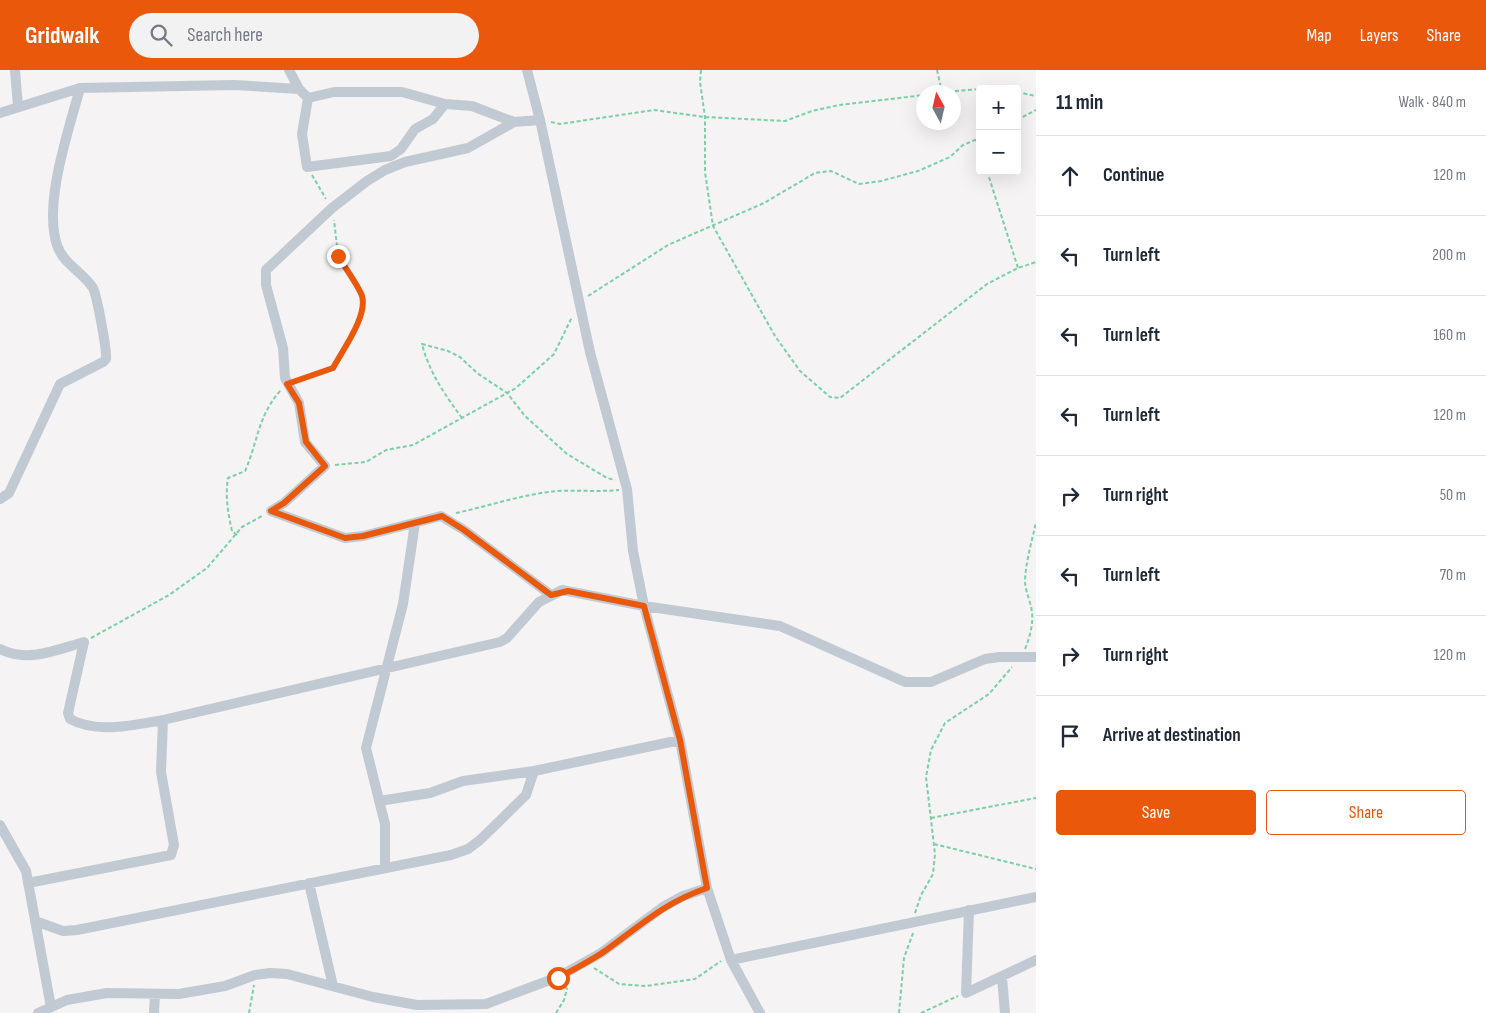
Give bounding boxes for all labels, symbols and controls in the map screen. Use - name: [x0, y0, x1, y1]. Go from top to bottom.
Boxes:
- search box: [129, 13, 479, 58]
- text: Gridwalk: [25, 21, 99, 50]
- icon: search: [147, 21, 175, 49]
- text: Search here: [187, 24, 263, 47]
- text: Map: [1307, 25, 1332, 46]
- text: Layers: [1360, 25, 1399, 46]
- text: Share: [1427, 25, 1461, 46]
- north arrow: [916, 85, 961, 130]
- map controls: [976, 85, 1021, 175]
- button: +: [976, 85, 1021, 130]
- text: 11 min: [1056, 90, 1103, 115]
- text: Walk · 840 m: [1399, 93, 1466, 112]
- button: −: [976, 130, 1021, 175]
- icon: ahead: [1056, 162, 1084, 190]
- text: Continue: [1103, 164, 1164, 187]
- text: 120 m: [1434, 166, 1466, 185]
- icon: left: [1056, 242, 1084, 270]
- text: Turn left: [1103, 244, 1160, 267]
- route end: [327, 245, 350, 268]
- text: 200 m: [1432, 246, 1466, 265]
- icon: left: [1056, 322, 1084, 350]
- text: Turn left: [1103, 324, 1160, 347]
- text: 160 m: [1433, 326, 1466, 345]
- icon: left: [1056, 402, 1084, 430]
- text: Turn left: [1103, 404, 1160, 427]
- text: 120 m: [1434, 406, 1466, 425]
- icon: right: [1056, 482, 1084, 510]
- text: Turn right: [1103, 484, 1168, 507]
- text: 50 m: [1440, 486, 1466, 505]
- icon: left: [1056, 562, 1084, 590]
- text: Turn left: [1103, 564, 1160, 587]
- text: 70 m: [1440, 566, 1466, 585]
- icon: right: [1056, 642, 1084, 670]
- text: Turn right: [1103, 644, 1168, 667]
- text: 120 m: [1434, 646, 1466, 665]
- icon: arrive: [1056, 722, 1084, 750]
- text: Arrive at destination: [1103, 724, 1241, 747]
- button: Save: [1056, 790, 1256, 835]
- button: Share: [1266, 790, 1466, 835]
- route start: [547, 967, 570, 990]

